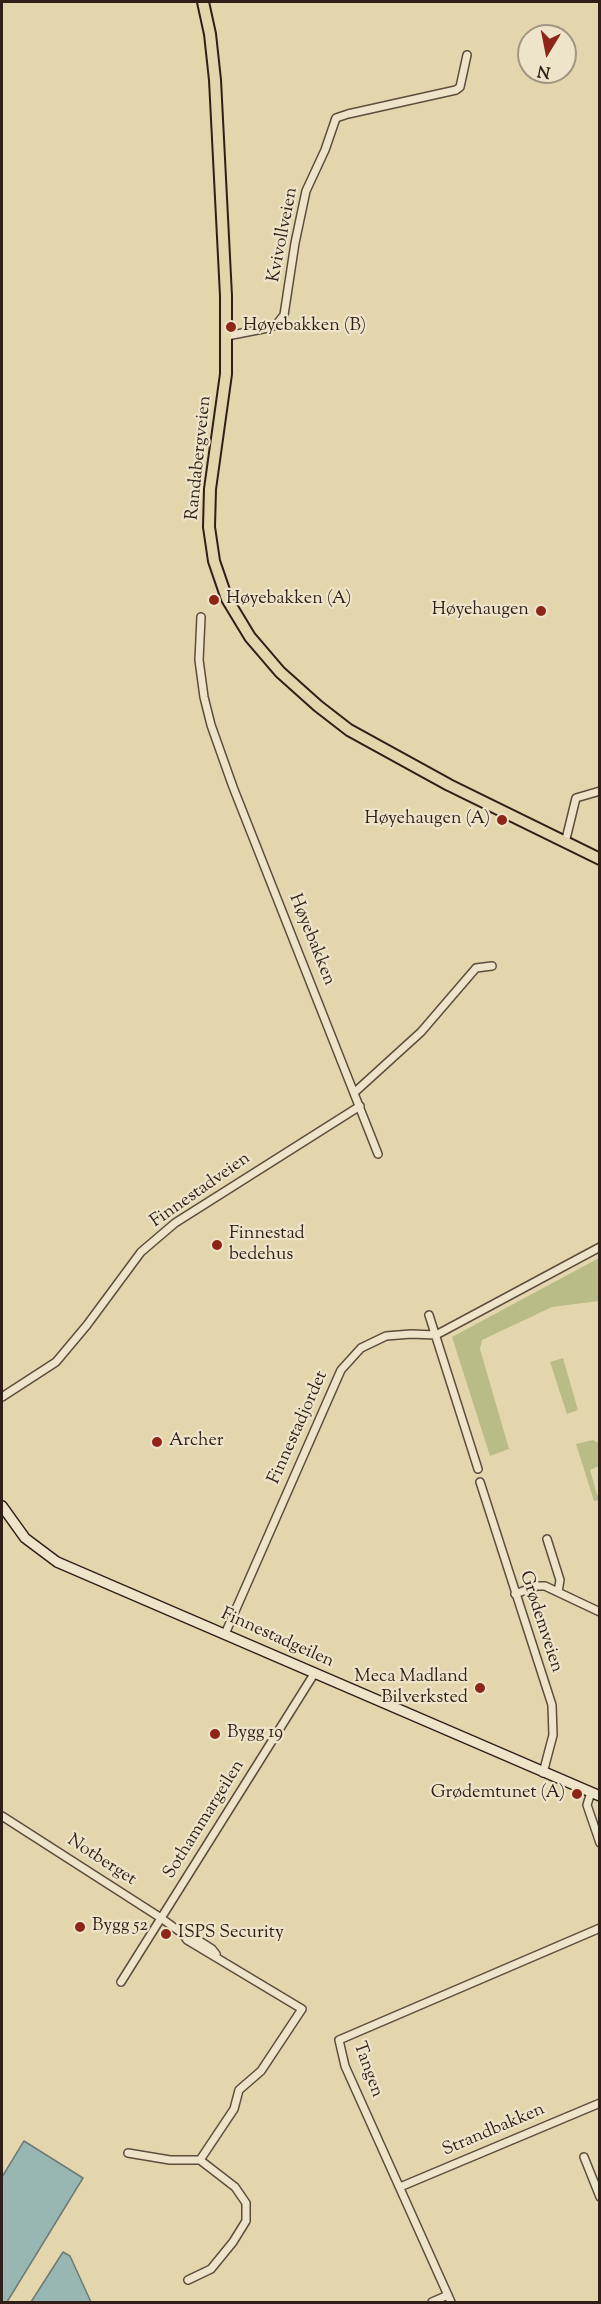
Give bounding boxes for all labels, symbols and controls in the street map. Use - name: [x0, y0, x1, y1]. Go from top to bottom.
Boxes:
- north arrow: [517, 24, 577, 84]
- text: N: [536, 58, 552, 83]
- street label: Kvivollveien: [264, 186, 304, 284]
- place label: Høyebakken (B): [243, 316, 366, 338]
- marker: Høyebakken (B): [224, 320, 238, 334]
- street label: Randabergveien: [183, 395, 217, 521]
- place label: Høyebakken (A): [226, 589, 351, 611]
- marker: Høyebakken (A): [207, 593, 221, 607]
- place label: Høyehaugen: [432, 600, 529, 622]
- marker: Høyehaugen: [534, 604, 548, 618]
- place label: Høyehaugen (A): [364, 809, 490, 831]
- marker: Høyehaugen (A): [495, 813, 509, 827]
- street label: Høyebakken: [283, 891, 339, 989]
- street label: Finnestadveien: [147, 1149, 255, 1233]
- place label: Finnestad bedehus: [229, 1224, 305, 1266]
- marker: Finnestad bedehus: [210, 1238, 224, 1252]
- street label: Finnestadjordet: [264, 1368, 334, 1488]
- place label: Archer: [169, 1431, 224, 1453]
- marker: Archer: [150, 1435, 164, 1449]
- street label: Grødemveien: [513, 1569, 567, 1675]
- street label: Finnestadgeilen: [217, 1604, 337, 1674]
- place label: Meca Madland Bilverksted: [354, 1667, 468, 1710]
- marker: Meca Madland Bilverksted: [473, 1681, 487, 1695]
- place label: Bygg 19: [227, 1723, 283, 1745]
- marker: Bygg 19: [208, 1727, 222, 1741]
- street label: Sothammargeilen: [160, 1757, 250, 1883]
- place label: Grødemtunet (A): [431, 1783, 565, 1805]
- marker: Grødemtunet (A): [570, 1787, 584, 1801]
- street label: Notberget: [62, 1831, 140, 1891]
- place label: Bygg 52: [92, 1916, 148, 1938]
- marker: Bygg 52: [73, 1920, 87, 1934]
- place label: ISPS Security: [178, 1923, 284, 1945]
- marker: ISPS Security: [159, 1927, 173, 1941]
- street label: Tangen: [347, 2039, 387, 2101]
- street label: Strandbakken: [440, 2100, 548, 2162]

